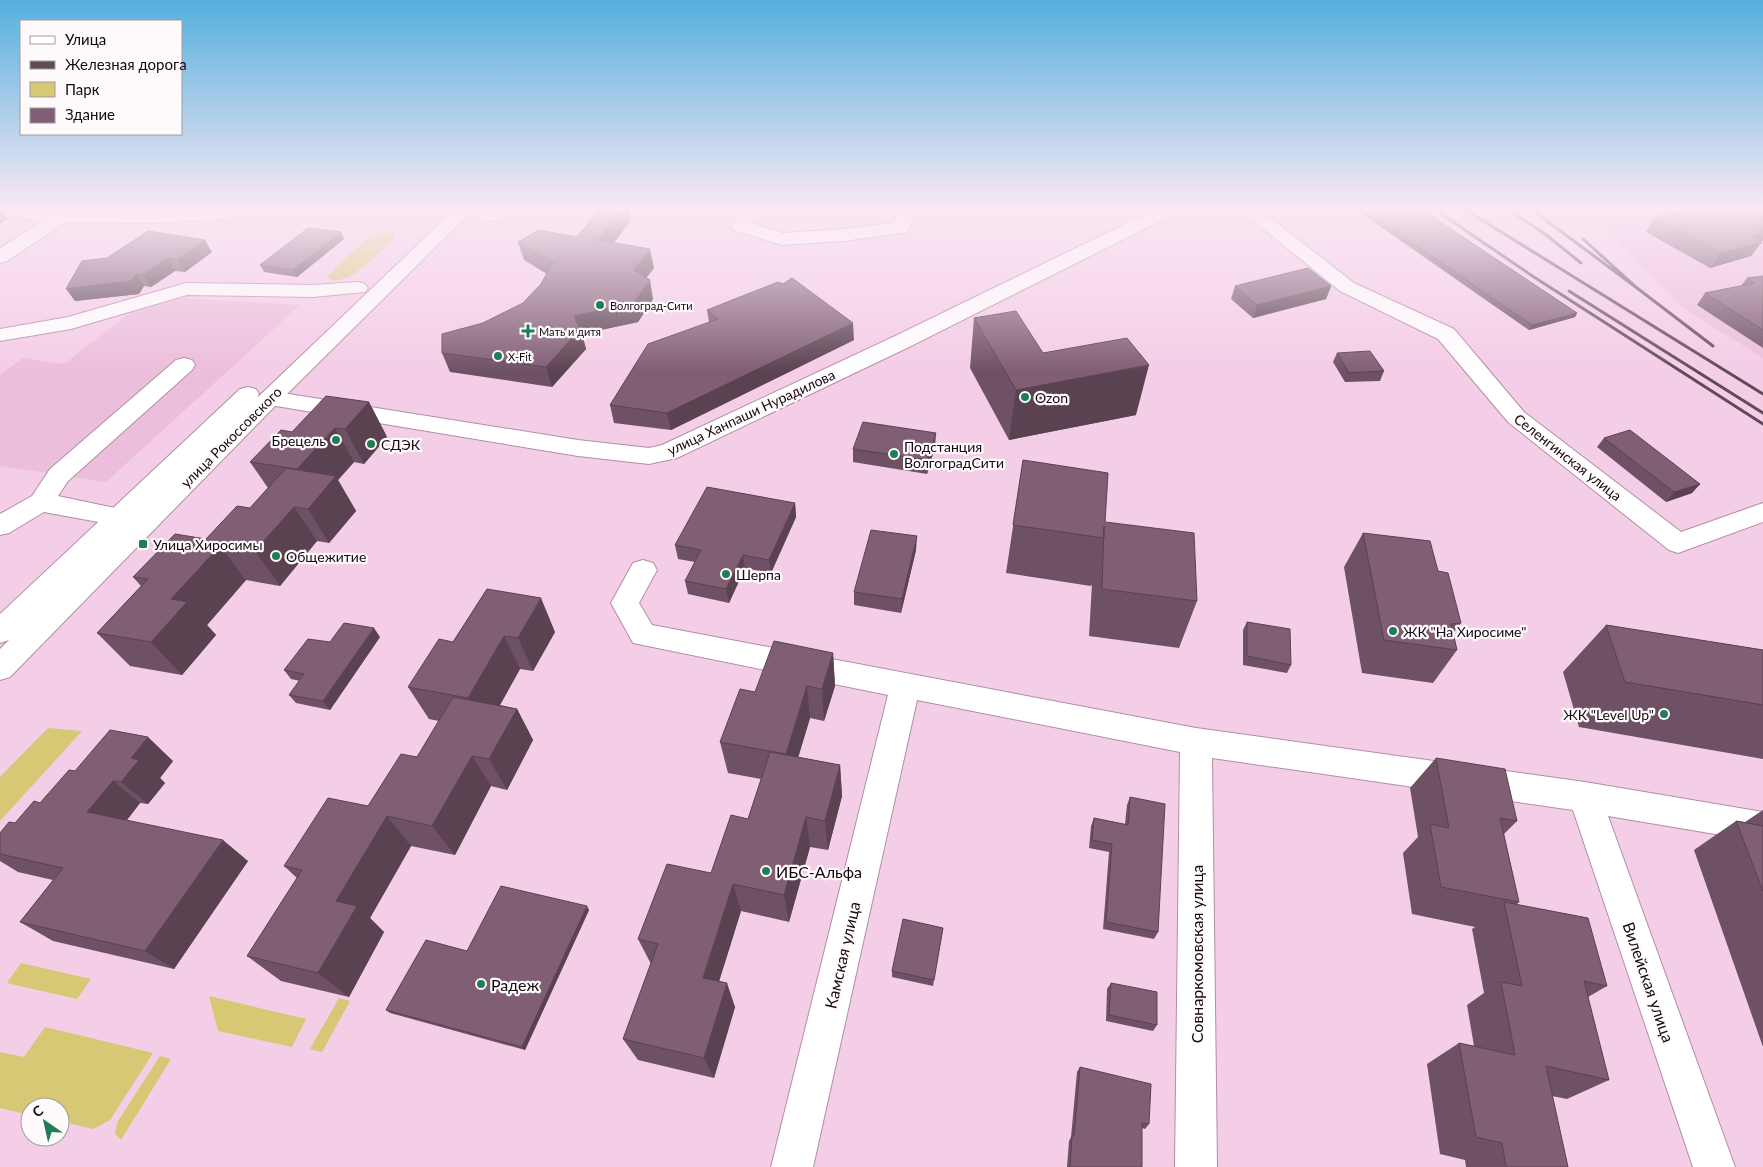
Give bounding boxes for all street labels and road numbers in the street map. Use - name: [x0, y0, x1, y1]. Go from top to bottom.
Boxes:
- street label: улица Ханпаши Нурадилова: [665, 366, 838, 458]
- street label: улица Рокоссовского: [177, 383, 285, 491]
- street label: Селенгинская улица: [1511, 410, 1625, 504]
- street label: Совнаркомовская улица: [1187, 865, 1206, 1043]
- street label: Камская улица: [820, 900, 864, 1010]
- street label: Вилейская улица: [1620, 919, 1678, 1045]

